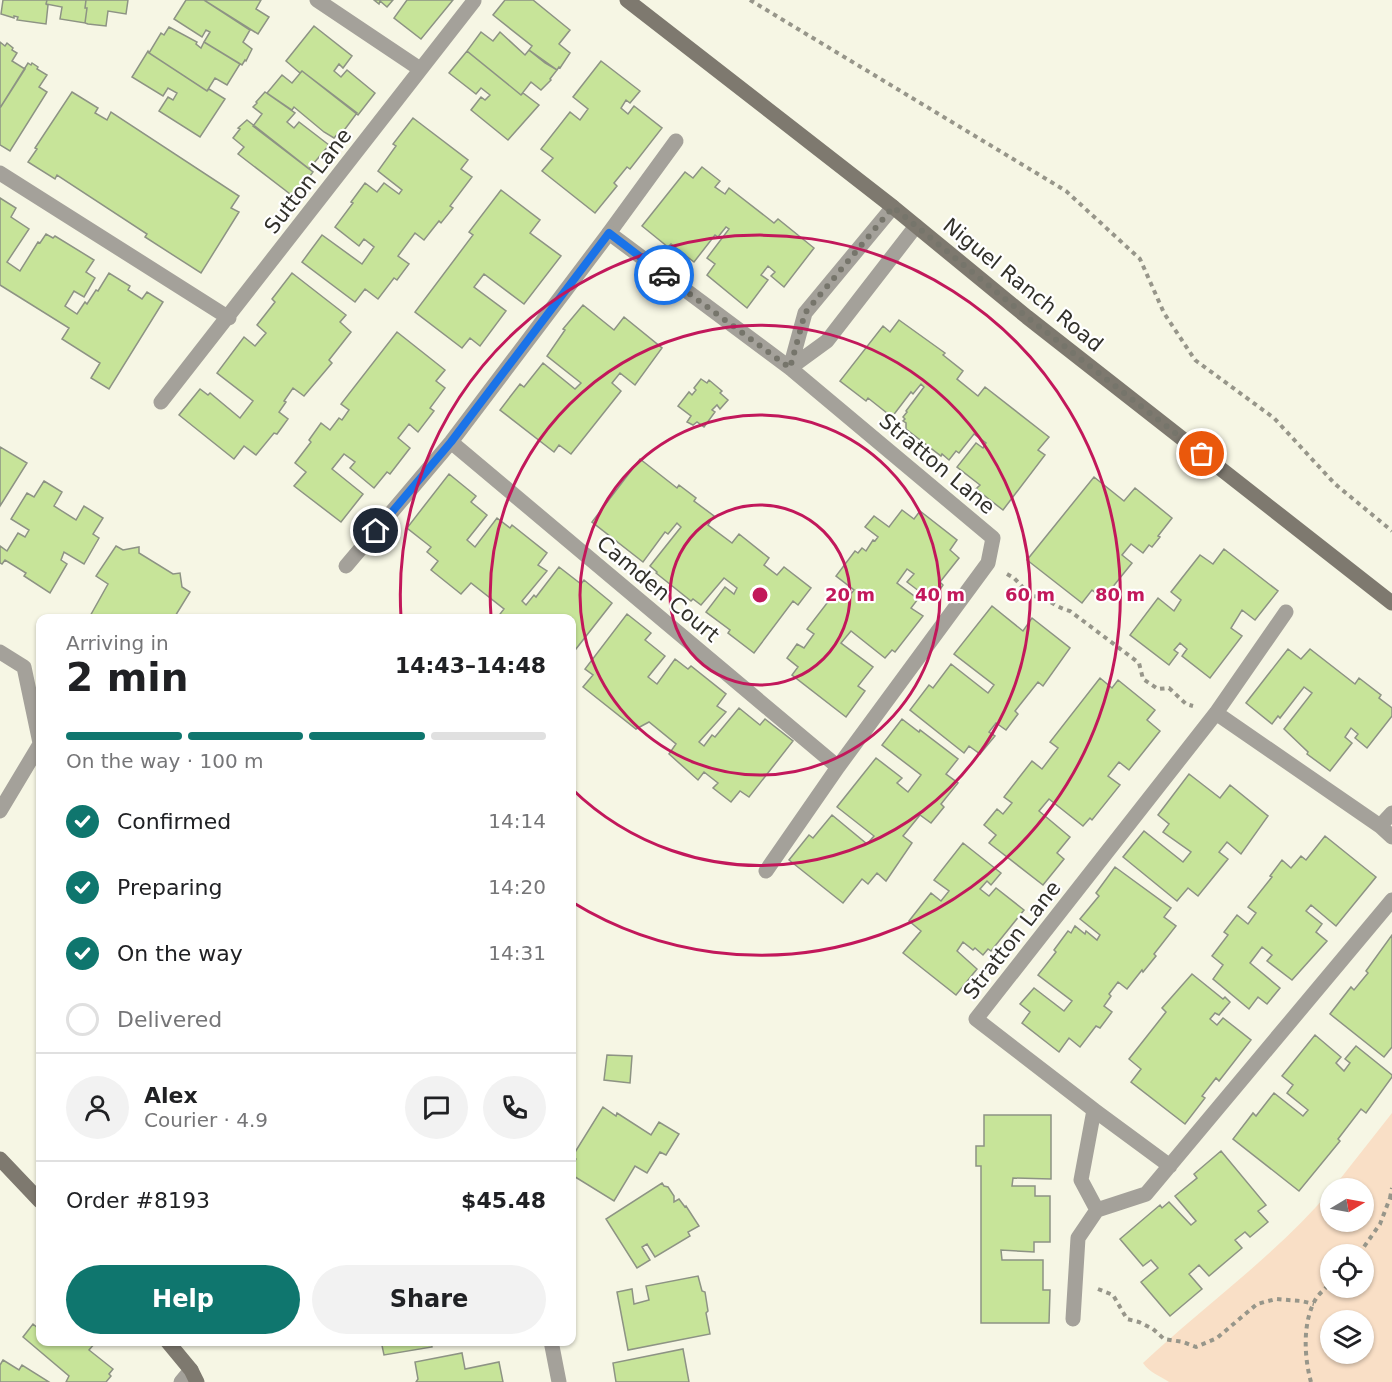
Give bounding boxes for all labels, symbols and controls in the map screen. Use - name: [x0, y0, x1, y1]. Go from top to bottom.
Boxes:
- street label: Sutton Lane: [260, 124, 356, 238]
- street label: Niguel Ranch Road: [938, 213, 1108, 357]
- courier: [634, 245, 694, 305]
- icon: car: [648, 259, 681, 292]
- street label: Stratton Lane: [874, 409, 1000, 519]
- pin: [1176, 428, 1227, 479]
- icon: bag: [1185, 437, 1218, 470]
- pin: [350, 505, 401, 556]
- icon: home: [359, 514, 392, 547]
- street label: Camden Court: [592, 531, 724, 647]
- text: 20 m: [825, 584, 875, 605]
- text: 40 m: [915, 584, 965, 605]
- text: 60 m: [1005, 584, 1055, 605]
- text: 80 m: [1095, 584, 1145, 605]
- centre of rings: [750, 585, 770, 605]
- text: Arriving in: [66, 631, 169, 655]
- text: 14:43–14:48: [395, 653, 546, 678]
- text: 2 min: [66, 655, 188, 700]
- text: On the way · 100 m: [66, 749, 264, 773]
- icon: check: [66, 805, 99, 838]
- text: Confirmed: [117, 809, 231, 834]
- text: 14:14: [488, 809, 546, 833]
- icon: check: [66, 871, 99, 904]
- text: Preparing: [117, 875, 223, 900]
- text: 14:20: [488, 875, 546, 899]
- street label: Stratton Lane: [958, 876, 1066, 1004]
- icon: check: [66, 937, 99, 970]
- text: On the way: [117, 941, 243, 966]
- text: 14:31: [488, 941, 546, 965]
- text: Delivered: [117, 1007, 222, 1032]
- button: person: [66, 1076, 129, 1139]
- button: chat: [405, 1076, 468, 1139]
- button: phone: [483, 1076, 546, 1139]
- text: Alex: [144, 1083, 198, 1108]
- text: Courier · 4.9: [144, 1108, 268, 1132]
- north arrow: [1320, 1178, 1374, 1232]
- map controls: [1320, 1178, 1374, 1364]
- text: Order #8193: [66, 1188, 210, 1213]
- text: $45.48: [461, 1188, 546, 1213]
- button: locate: [1320, 1244, 1374, 1298]
- button: Help: [66, 1265, 300, 1334]
- button: Share: [312, 1265, 546, 1334]
- button: layers: [1320, 1310, 1374, 1364]

